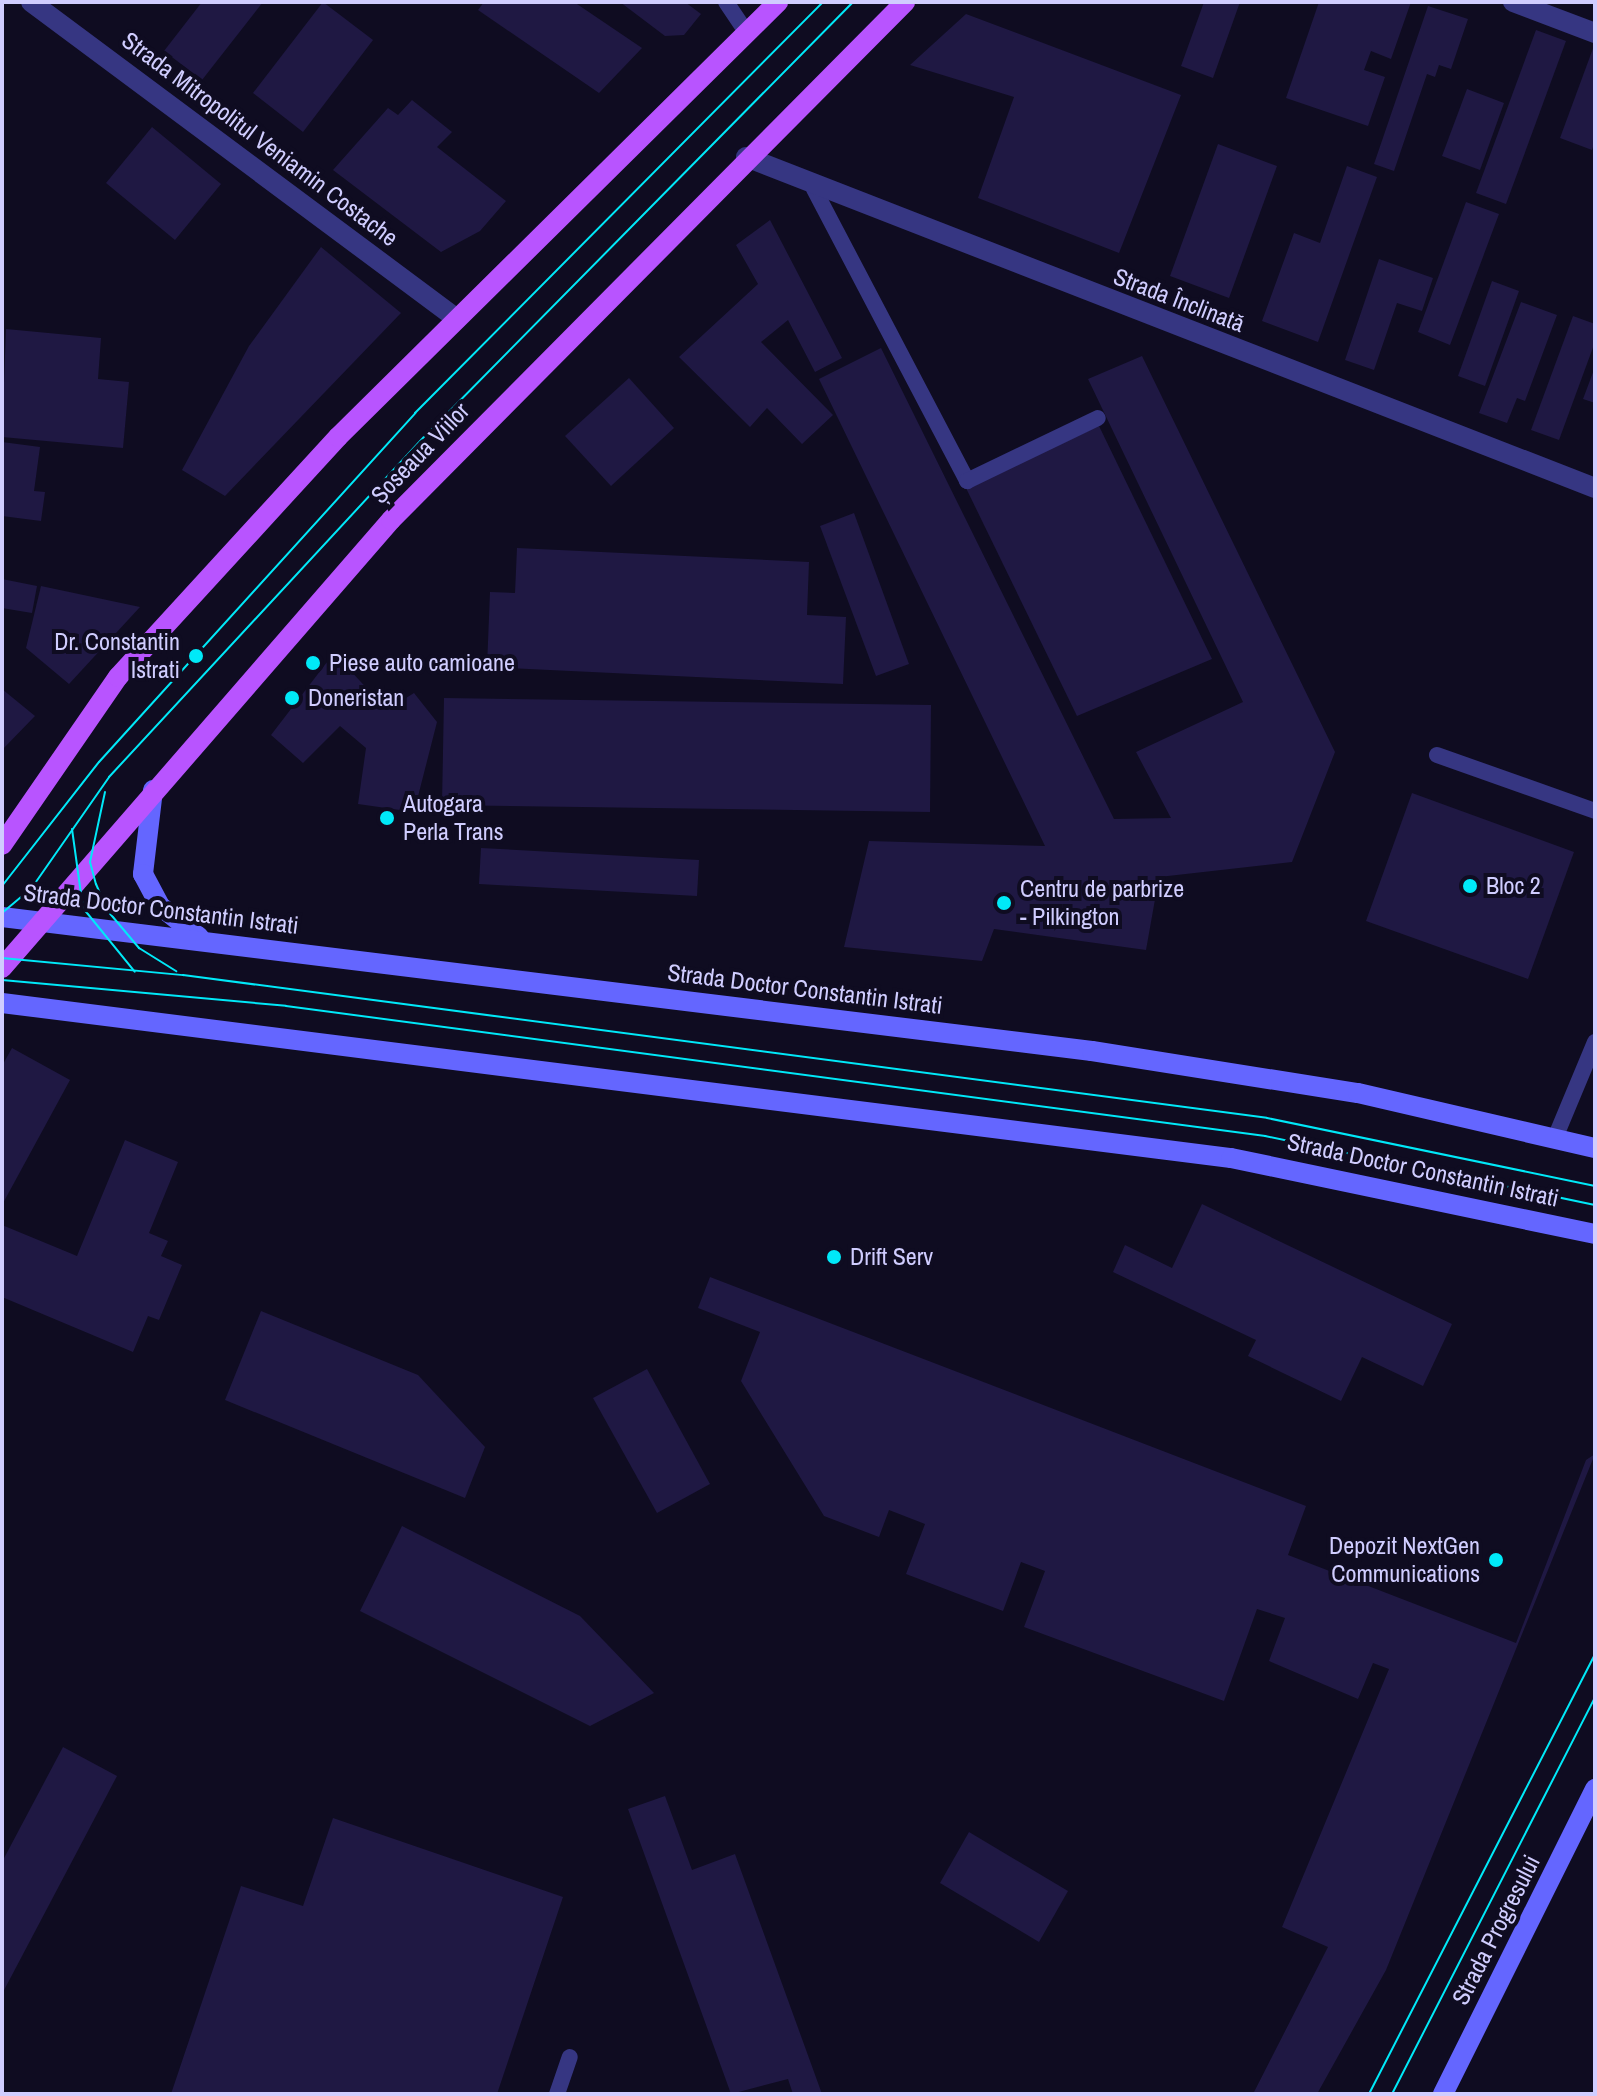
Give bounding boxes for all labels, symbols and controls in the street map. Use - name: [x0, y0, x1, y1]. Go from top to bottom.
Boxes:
- street label: Strada Mitropolitul Veniamin Costache: [116, 26, 404, 252]
- street label: Strada Înclinată: [1109, 262, 1249, 338]
- street label: Șoseaua Viilor: [365, 397, 475, 509]
- place label: Dr. Constantin Istrati: [54, 628, 180, 684]
- marker: Dr. Constantin Istrati: [187, 647, 205, 665]
- place label: Piese auto camioane: [329, 649, 515, 677]
- marker: Piese auto camioane: [304, 654, 322, 672]
- place label: Doneristan: [308, 684, 404, 712]
- marker: Doneristan: [283, 689, 301, 707]
- place label: Autogara Perla Trans: [403, 790, 504, 846]
- marker: Autogara Perla Trans: [378, 809, 396, 827]
- place label: Bloc 2: [1486, 872, 1541, 900]
- place label: Centru de parbrize - Pilkington: [1020, 875, 1184, 931]
- marker: Bloc 2: [1461, 877, 1479, 895]
- street label: Strada Doctor Constantin Istrati: [22, 878, 300, 940]
- marker: Centru de parbrize - Pilkington: [995, 894, 1013, 912]
- street label: Strada Doctor Constantin Istrati: [666, 958, 944, 1020]
- street label: Strada Doctor Constantin Istrati: [1285, 1127, 1561, 1213]
- place label: Drift Serv: [850, 1243, 933, 1271]
- marker: Drift Serv: [825, 1248, 843, 1266]
- place label: Depozit NextGen Communications: [1329, 1532, 1480, 1588]
- marker: Depozit NextGen Communications: [1487, 1551, 1505, 1569]
- street label: Strada Progresului: [1446, 1850, 1546, 2010]

